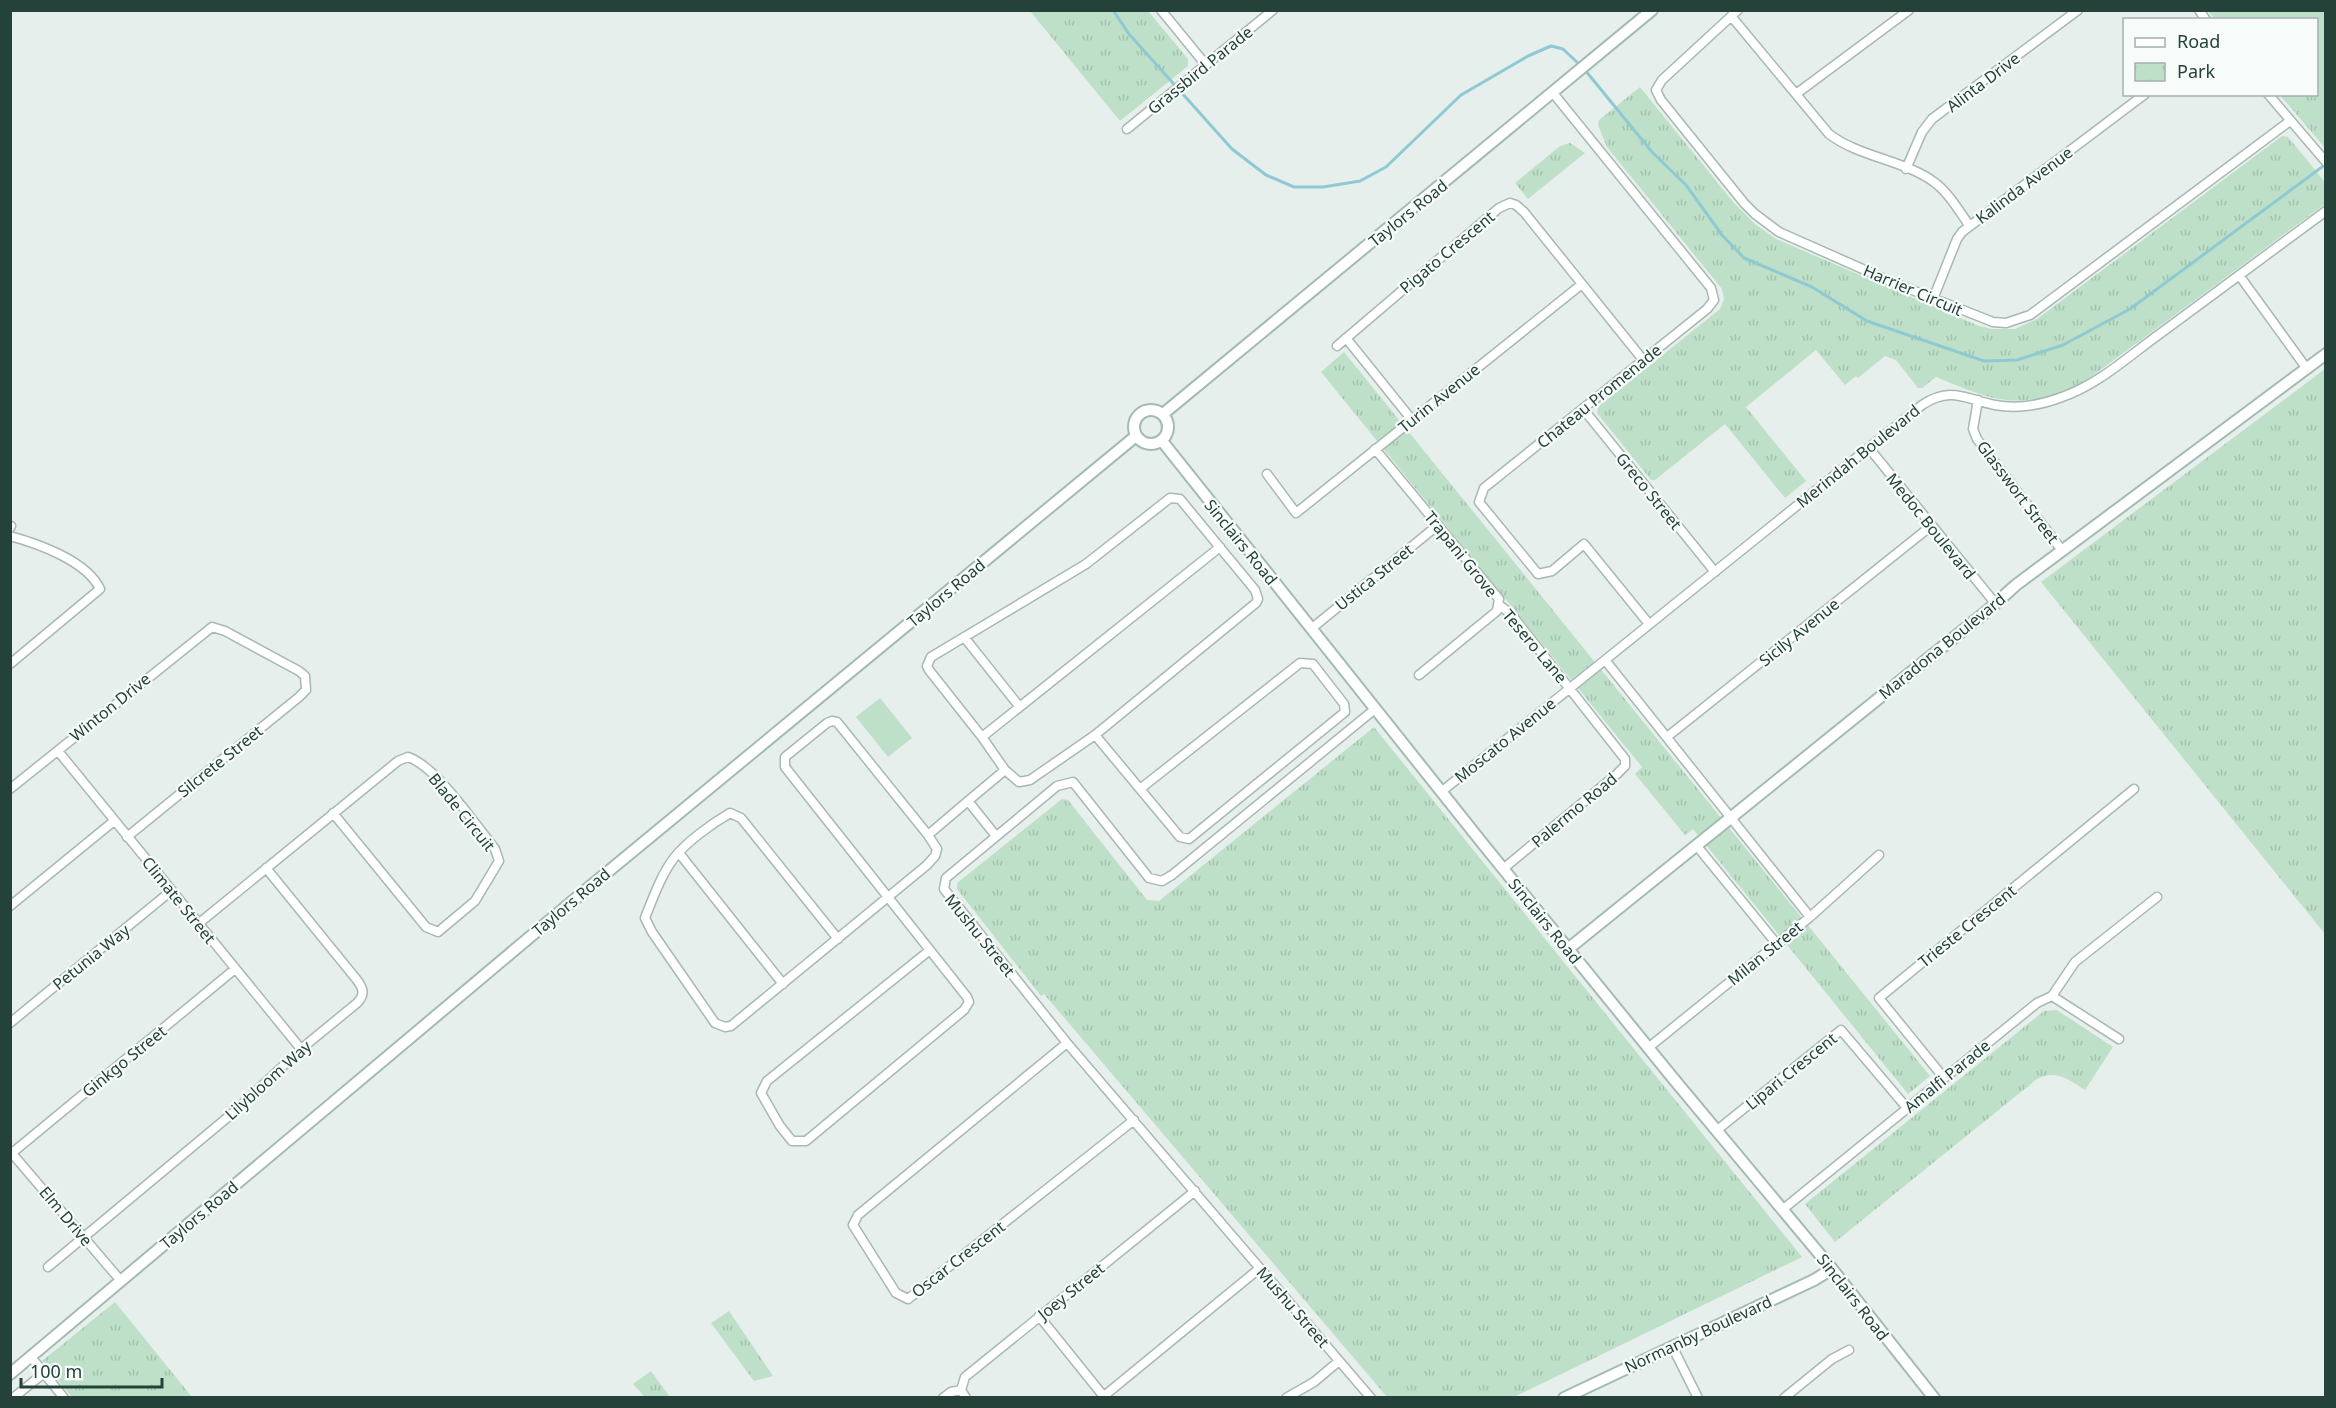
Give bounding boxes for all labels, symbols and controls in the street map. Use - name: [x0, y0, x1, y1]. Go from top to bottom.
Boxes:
- legend: [2123, 18, 2318, 96]
- street label: Grassbird Parade: [1143, 21, 1257, 119]
- text: Road: [2177, 29, 2220, 53]
- street label: Alinta Drive: [1942, 47, 2024, 117]
- text: Park: [2177, 59, 2215, 83]
- street label: Kalinda Avenue: [1971, 141, 2077, 229]
- street label: Taylors Road: [1364, 174, 1452, 252]
- street label: Pigato Crescent: [1395, 206, 1499, 298]
- street label: Harrier Circuit: [1860, 259, 1966, 321]
- street label: Chateau Promenade: [1532, 339, 1666, 453]
- street label: Turin Avenue: [1394, 358, 1484, 438]
- street label: Merindah Boulevard: [1792, 399, 1924, 513]
- street label: Glasswort Street: [1972, 436, 2064, 548]
- street label: Greco Street: [1611, 448, 1687, 534]
- street label: Medoc Boulevard: [1881, 468, 1981, 584]
- street label: Sinclairs Road: [1200, 494, 1282, 590]
- street label: Trapani Grove: [1419, 506, 1503, 602]
- street label: Ustica Street: [1330, 538, 1418, 615]
- street label: Taylors Road: [902, 554, 990, 632]
- street label: Maradona Boulevard: [1874, 588, 2010, 704]
- street label: Sicily Avenue: [1754, 593, 1844, 671]
- street label: Tesero Lane: [1498, 604, 1572, 688]
- street label: Winton Drive: [65, 668, 155, 746]
- street label: Moscato Avenue: [1450, 692, 1560, 788]
- street label: Silcrete Street: [173, 720, 267, 802]
- street label: Blade Circuit: [424, 768, 500, 856]
- street label: Palermo Road: [1526, 768, 1622, 852]
- street label: Climate Street: [137, 852, 221, 948]
- street label: Taylors Road: [527, 863, 615, 941]
- street label: Sinclairs Road: [1504, 873, 1586, 969]
- street label: Trieste Crescent: [1913, 880, 2021, 972]
- street label: Mushu Street: [940, 889, 1020, 981]
- street label: Milan Street: [1723, 916, 1807, 990]
- street label: Petunia Way: [48, 919, 135, 995]
- street label: Ginkgo Street: [77, 1020, 171, 1102]
- street label: Lipari Crescent: [1741, 1027, 1841, 1115]
- street label: Amalfi Parade: [1899, 1034, 1995, 1118]
- street label: Lilybloom Way: [220, 1035, 316, 1125]
- street label: Taylors Road: [155, 1176, 243, 1254]
- street label: Elm Drive: [35, 1181, 97, 1251]
- street label: Oscar Crescent: [907, 1215, 1009, 1302]
- street label: Sinclairs Road: [1812, 1249, 1894, 1345]
- street label: Joey Street: [1032, 1257, 1109, 1326]
- street label: Mushu Street: [1252, 1262, 1334, 1352]
- street label: Normanby Boulevard: [1621, 1290, 1775, 1378]
- scale bar: [21, 1351, 162, 1389]
- text: 100 m: [30, 1359, 82, 1383]

